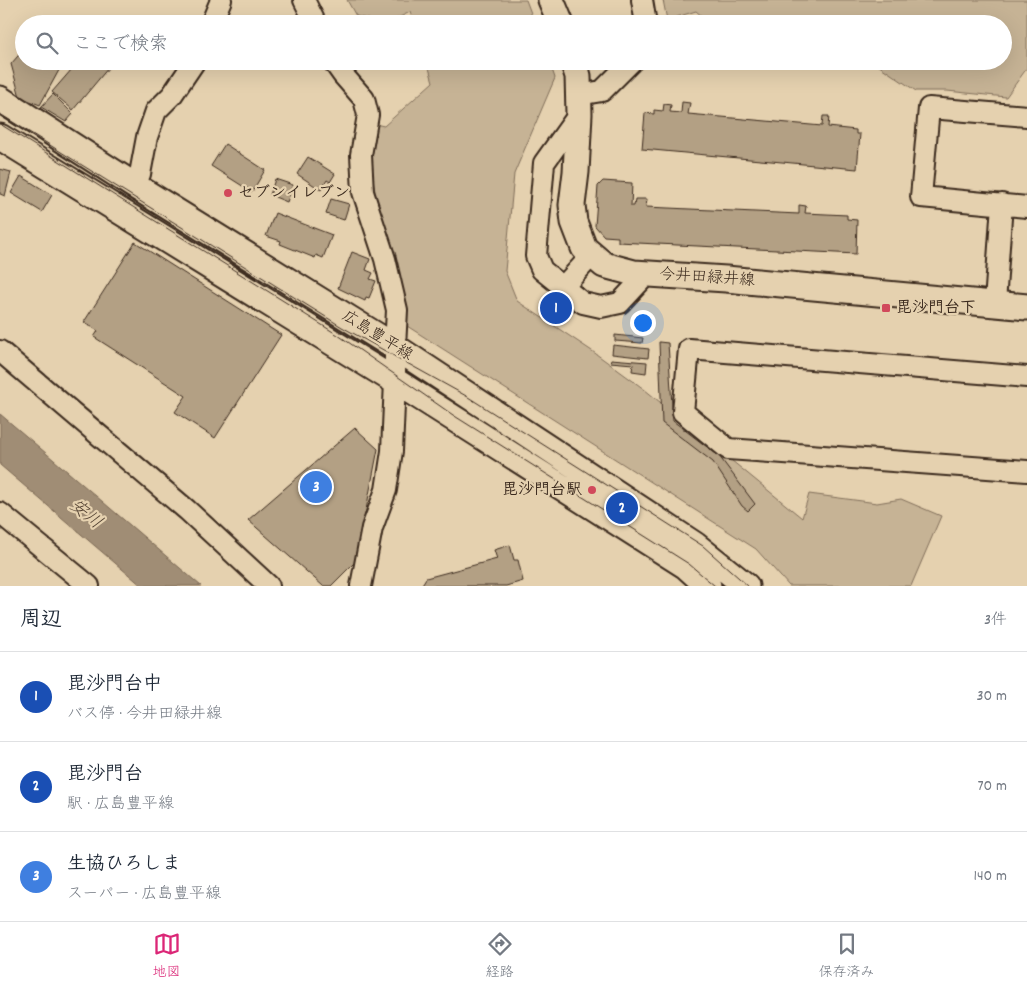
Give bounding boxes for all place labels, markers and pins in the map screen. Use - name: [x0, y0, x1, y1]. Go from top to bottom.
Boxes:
- place label: セブンイレブン: [238, 182, 350, 205]
- marker: セブンイレブン: [222, 187, 234, 199]
- pin: 1: [540, 289, 572, 327]
- place label: 毘沙門台下: [896, 297, 976, 320]
- marker: 毘沙門台下: [880, 302, 892, 314]
- pin: 3: [300, 468, 332, 506]
- place label: 毘沙門台駅: [502, 479, 582, 502]
- marker: 毘沙門台駅: [586, 484, 598, 496]
- pin: 2: [606, 489, 638, 527]

